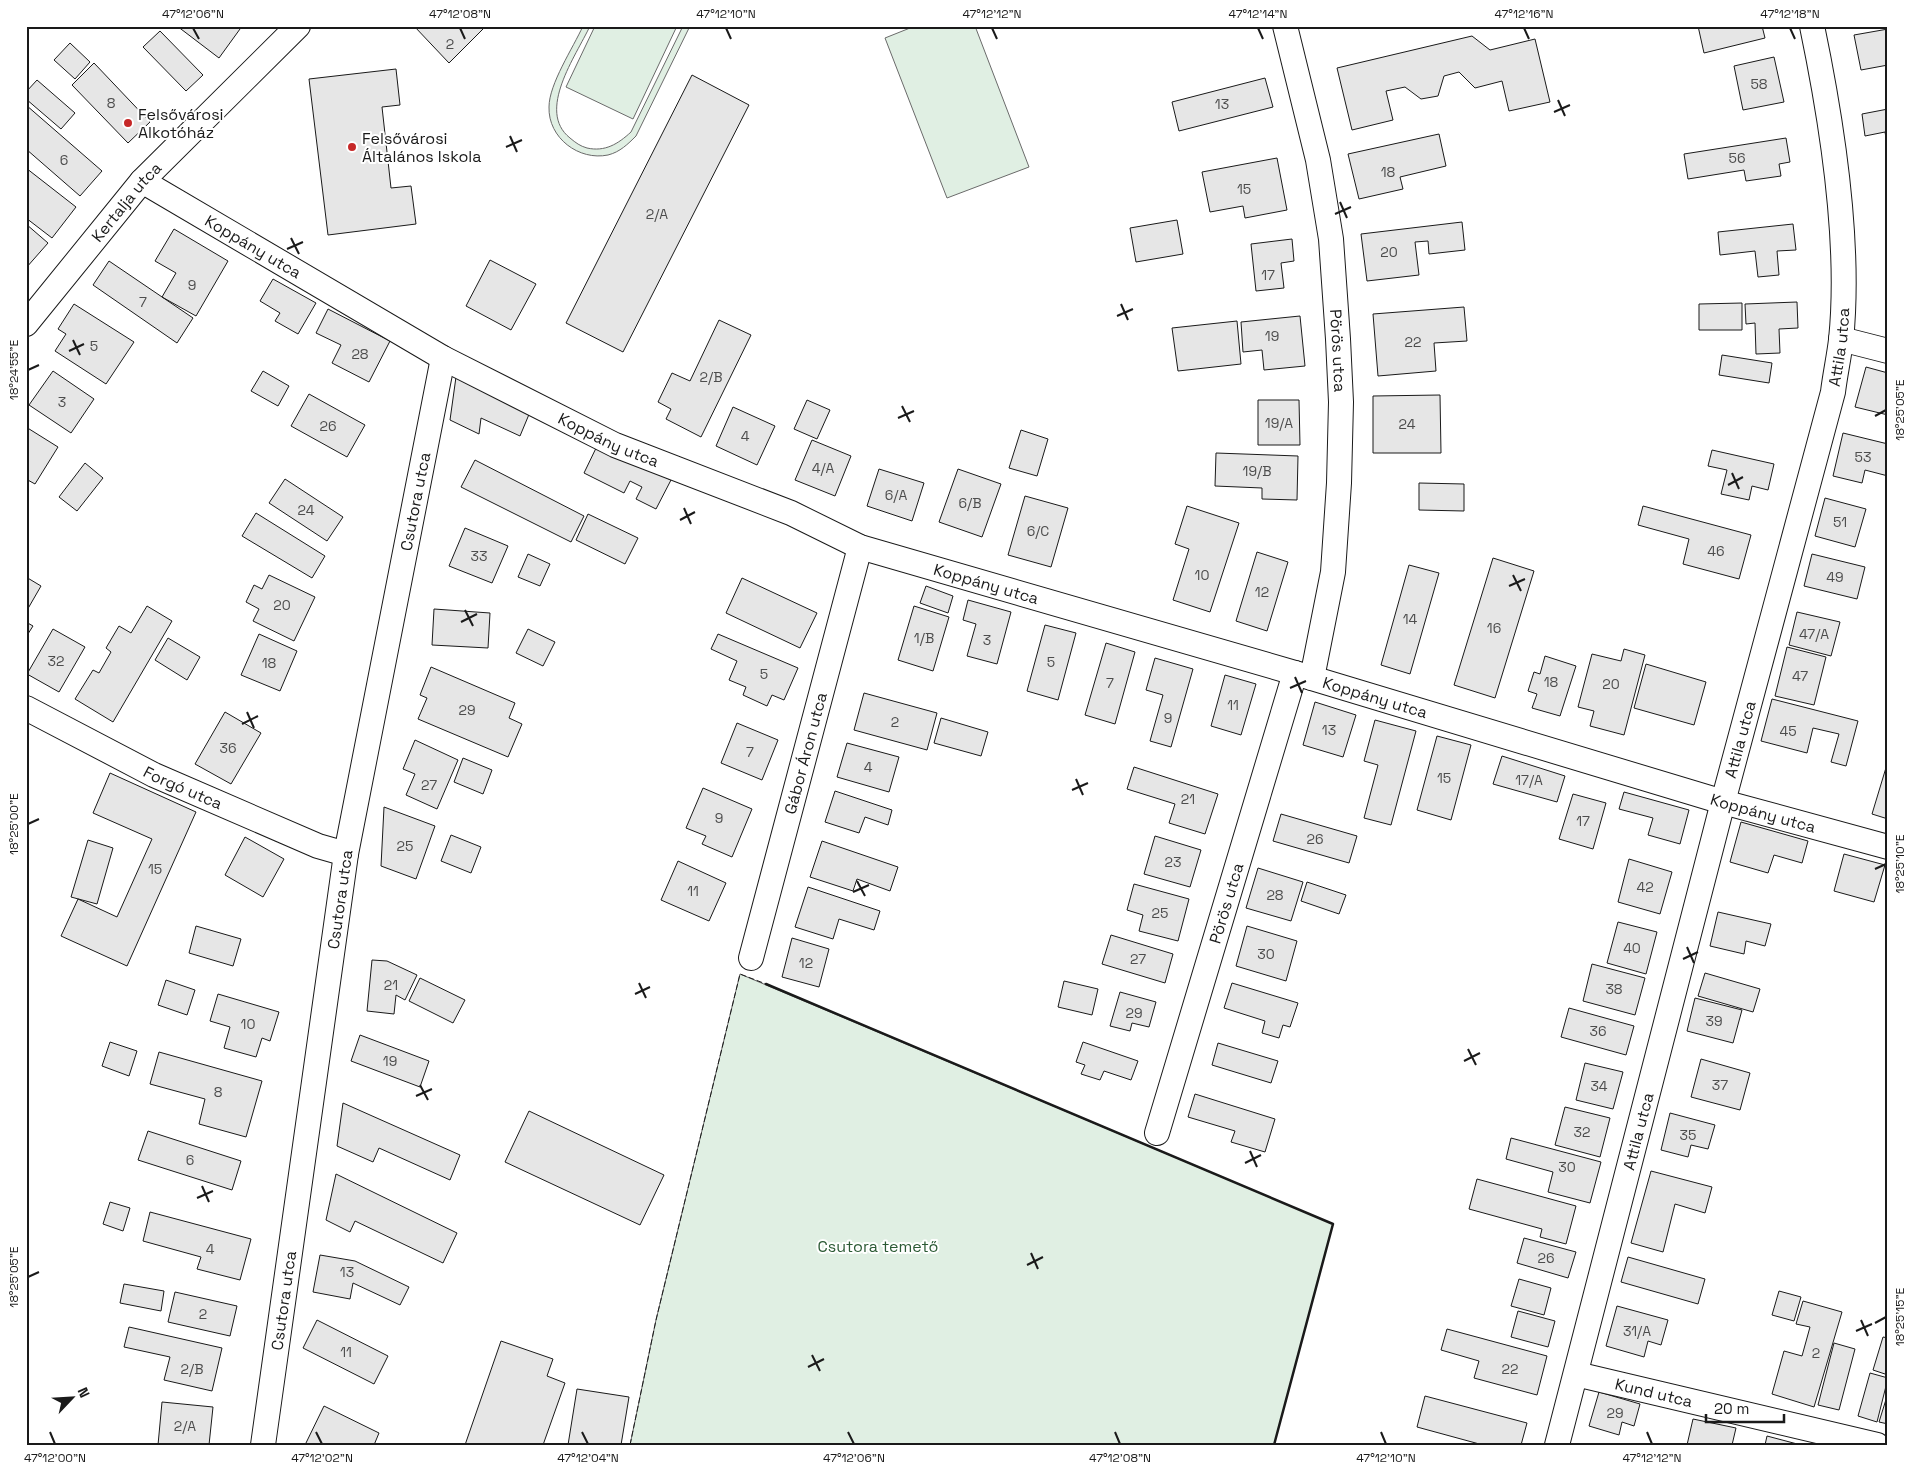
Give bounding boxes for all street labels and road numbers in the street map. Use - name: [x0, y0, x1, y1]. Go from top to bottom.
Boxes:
- street label: Kertalja utca: [86, 157, 166, 246]
- street label: Koppány utca: [201, 210, 305, 283]
- street label: Attila utca: [1823, 307, 1854, 388]
- street label: Pörös utca: [1325, 308, 1351, 393]
- street label: Koppány utca: [555, 408, 662, 471]
- street label: Csutora utca: [395, 450, 435, 553]
- street label: Koppány utca: [931, 558, 1041, 609]
- street label: Koppány utca: [1320, 671, 1430, 723]
- street label: Gábor Áron utca: [779, 690, 832, 816]
- street label: Attila utca: [1719, 698, 1760, 780]
- street label: Forgó utca: [140, 761, 226, 814]
- street label: Koppány utca: [1708, 788, 1818, 837]
- street label: Csutora utca: [322, 848, 357, 950]
- street label: Pörös utca: [1204, 860, 1248, 946]
- street label: Attila utca: [1618, 1090, 1658, 1172]
- street label: Csutora utca: [266, 1249, 301, 1352]
- street label: Kund utca: [1613, 1373, 1695, 1412]

